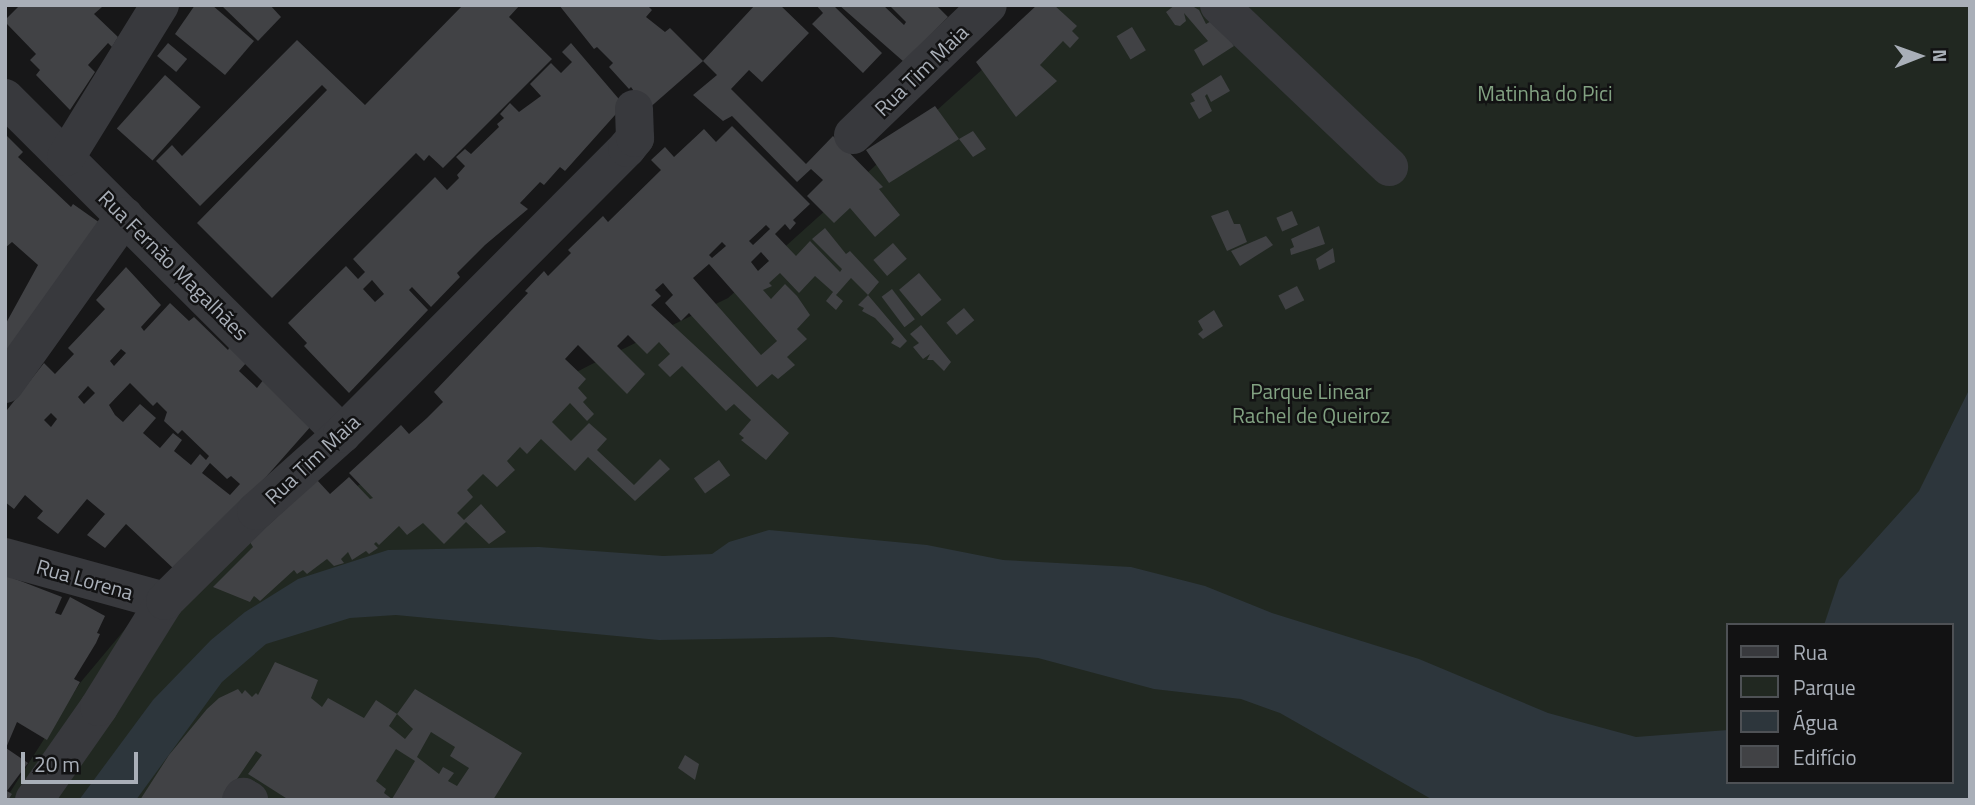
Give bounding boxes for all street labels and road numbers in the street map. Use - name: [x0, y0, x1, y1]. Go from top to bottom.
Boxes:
- street label: Rua Tim Maia: [869, 19, 973, 121]
- street label: Rua Fernão Magalhães: [94, 185, 254, 345]
- street label: Rua Tim Maia: [259, 409, 365, 509]
- street label: Rua Lorena: [34, 553, 136, 605]

